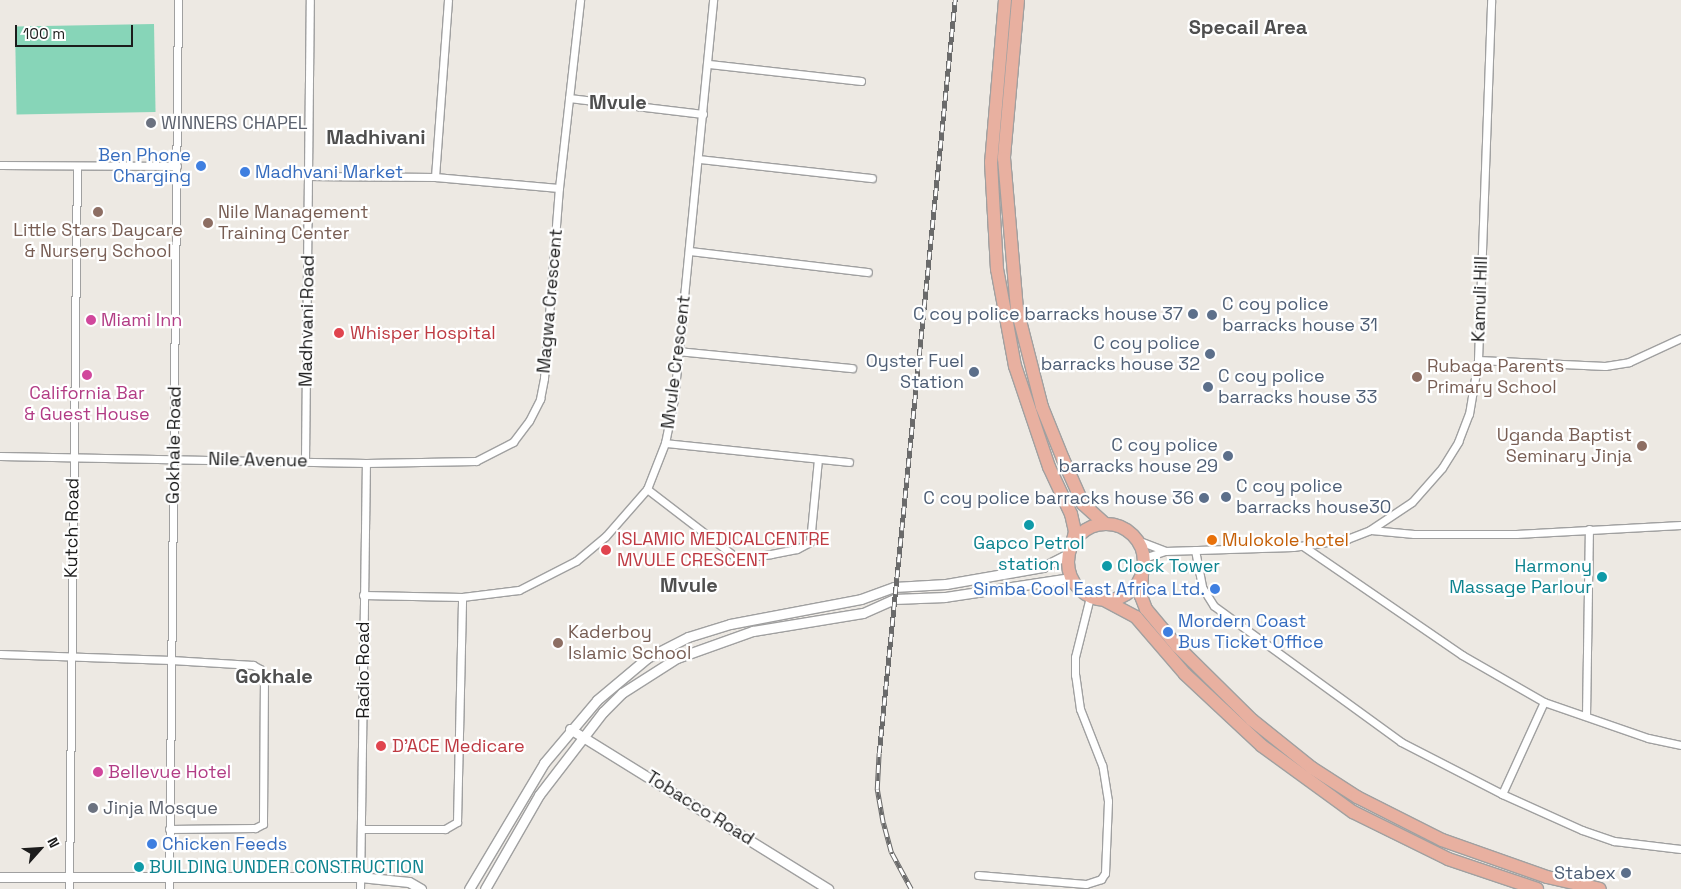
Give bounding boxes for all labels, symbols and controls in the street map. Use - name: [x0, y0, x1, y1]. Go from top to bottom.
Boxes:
- scale bar: [18, 15, 135, 47]
- district label: Specail Area: [1189, 15, 1307, 39]
- text: 100 m: [23, 24, 65, 43]
- district label: Mvule: [589, 90, 647, 114]
- place label: WINNERS CHAPEL: [161, 112, 308, 134]
- marker: WINNERS CHAPEL: [145, 117, 157, 129]
- district label: Madhivani: [326, 125, 426, 149]
- place label: Ben Phone Charging: [98, 145, 191, 188]
- marker: Ben Phone Charging: [195, 160, 207, 172]
- place label: Madhvani Market: [255, 161, 403, 183]
- marker: Madhvani Market: [239, 166, 251, 178]
- place label: Nile Management Training Center: [218, 202, 369, 244]
- marker: Little Stars Daycare & Nursery School: [92, 206, 104, 218]
- marker: Nile Management Training Center: [202, 217, 214, 229]
- place label: Little Stars Daycare & Nursery School: [13, 220, 183, 262]
- street label: Magwa Crescent: [533, 228, 567, 374]
- street label: Madhvani Road: [295, 255, 319, 387]
- street label: Kamuli Hill: [1468, 256, 1492, 342]
- street label: Mvule Crescent: [657, 294, 695, 430]
- place label: C coy police barracks house 31: [1222, 294, 1378, 336]
- place label: C coy police barracks house 37: [913, 303, 1183, 325]
- marker: C coy police barracks house 37: [1187, 308, 1199, 320]
- place label: Miami Inn: [101, 309, 182, 331]
- marker: C coy police barracks house 31: [1206, 309, 1218, 321]
- marker: Miami Inn: [85, 314, 97, 326]
- place label: Whisper Hospital: [350, 322, 496, 344]
- marker: Whisper Hospital: [332, 326, 346, 340]
- place label: C coy police barracks house 32: [1041, 333, 1200, 376]
- marker: C coy police barracks house 32: [1204, 348, 1216, 360]
- place label: Oyster Fuel Station: [866, 351, 964, 394]
- place label: Rubaga Parents Primary School: [1427, 356, 1564, 398]
- marker: Oyster Fuel Station: [968, 366, 980, 378]
- place label: C coy police barracks house 33: [1218, 366, 1377, 408]
- marker: California Bar & Guest House: [81, 369, 93, 381]
- marker: Rubaga Parents Primary School: [1411, 371, 1423, 383]
- marker: C coy police barracks house 33: [1202, 381, 1214, 393]
- place label: California Bar & Guest House: [24, 383, 150, 426]
- street label: Gokhale Road: [162, 386, 186, 504]
- place label: Uganda Baptist Seminary Jinja: [1497, 425, 1632, 468]
- place label: C coy police barracks house 29: [1059, 435, 1218, 478]
- marker: Uganda Baptist Seminary Jinja: [1636, 440, 1648, 452]
- street label: Nile Avenue: [208, 448, 308, 472]
- marker: C coy police barracks house 29: [1222, 450, 1234, 462]
- place label: C coy police barracks house30: [1236, 476, 1391, 518]
- street label: Kutch Road: [60, 478, 84, 578]
- place label: C coy police barracks house 36: [923, 487, 1194, 509]
- marker: C coy police barracks house30: [1220, 491, 1232, 503]
- marker: C coy police barracks house 36: [1198, 492, 1210, 504]
- marker: Gapco Petrol station: [1023, 519, 1035, 531]
- place label: ISLAMIC MEDICALCENTRE MVULE CRESCENT: [617, 529, 830, 572]
- place label: Mulokole hotel: [1222, 529, 1349, 551]
- place label: Gapco Petrol station: [973, 533, 1085, 576]
- marker: Mulokole hotel: [1206, 534, 1218, 546]
- marker: ISLAMIC MEDICALCENTRE MVULE CRESCENT: [599, 543, 613, 557]
- place label: Clock Tower: [1117, 555, 1221, 577]
- place label: Harmony Massage Parlour: [1449, 556, 1592, 598]
- marker: Clock Tower: [1101, 560, 1113, 572]
- marker: Harmony Massage Parlour: [1596, 571, 1608, 583]
- district label: Mvule: [660, 573, 718, 597]
- place label: Simba Cool East Africa Ltd.: [973, 578, 1205, 600]
- marker: Simba Cool East Africa Ltd.: [1209, 583, 1221, 595]
- place label: Mordern Coast Bus Ticket Office: [1178, 611, 1324, 654]
- street label: Radio Road: [352, 621, 374, 719]
- place label: Kaderboy Islamic School: [568, 622, 691, 664]
- marker: Mordern Coast Bus Ticket Office: [1162, 626, 1174, 638]
- marker: Kaderboy Islamic School: [552, 637, 564, 649]
- district label: Gokhale: [235, 664, 313, 688]
- place label: D'ACE Medicare: [392, 735, 525, 757]
- marker: D'ACE Medicare: [374, 739, 388, 753]
- place label: Bellevue Hotel: [108, 761, 231, 783]
- marker: Bellevue Hotel: [92, 766, 104, 778]
- street label: Tobacco Road: [642, 766, 758, 850]
- place label: Jinja Mosque: [103, 797, 218, 819]
- marker: Jinja Mosque: [87, 802, 99, 814]
- north arrow: [15, 824, 65, 874]
- place label: Chicken Feeds: [162, 833, 287, 855]
- text: N: [43, 834, 64, 851]
- marker: Chicken Feeds: [146, 838, 158, 850]
- place label: BUILDING UNDER CONSTRUCTION: [149, 856, 424, 878]
- marker: BUILDING UNDER CONSTRUCTION: [133, 861, 145, 873]
- place label: Stabex: [1554, 862, 1616, 884]
- marker: Stabex: [1620, 867, 1632, 879]

